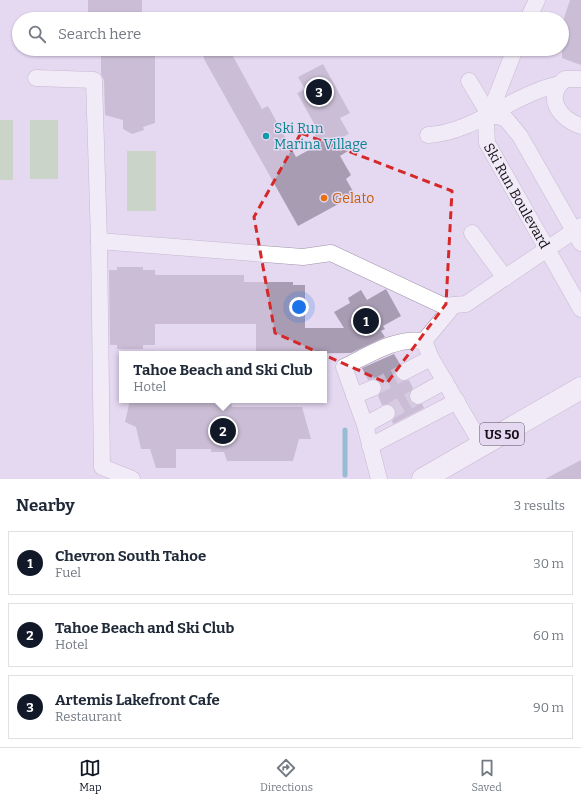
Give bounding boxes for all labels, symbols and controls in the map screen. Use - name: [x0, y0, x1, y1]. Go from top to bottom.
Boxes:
- search box: [12, 12, 569, 56]
- icon: search: [26, 23, 48, 45]
- text: Search here: [58, 25, 141, 43]
- pin: 3: [306, 77, 332, 107]
- place label: Ski Run Marina Village: [274, 120, 367, 153]
- marker: Ski Run Marina Village: [261, 131, 271, 141]
- street label: Ski Run Boulevard: [480, 140, 553, 251]
- place label: Gelato: [332, 190, 374, 207]
- marker: Gelato: [319, 193, 329, 203]
- your location: [289, 297, 309, 317]
- pin: 1: [353, 306, 379, 336]
- popup: [119, 351, 327, 403]
- text: Tahoe Beach and Ski Club: [133, 361, 313, 379]
- text: Hotel: [133, 379, 166, 394]
- pin: 2: [210, 416, 236, 446]
- road number: US 50: [480, 423, 524, 445]
- text: Nearby: [16, 495, 75, 516]
- text: 3 results: [514, 498, 565, 513]
- text: Chevron South Tahoe: [55, 547, 206, 565]
- text: 1: [27, 556, 33, 571]
- text: 30 m: [533, 556, 564, 571]
- text: Fuel: [55, 565, 81, 580]
- text: Tahoe Beach and Ski Club: [55, 619, 234, 637]
- text: 2: [26, 628, 34, 643]
- text: 60 m: [533, 628, 564, 643]
- text: Hotel: [55, 637, 88, 652]
- text: Artemis Lakefront Cafe: [55, 691, 220, 709]
- text: 3: [26, 700, 34, 715]
- text: 90 m: [533, 700, 564, 715]
- text: Restaurant: [55, 709, 122, 724]
- tab: Map: [79, 757, 101, 794]
- tab: Directions: [260, 757, 313, 794]
- tab: Saved: [471, 757, 502, 794]

